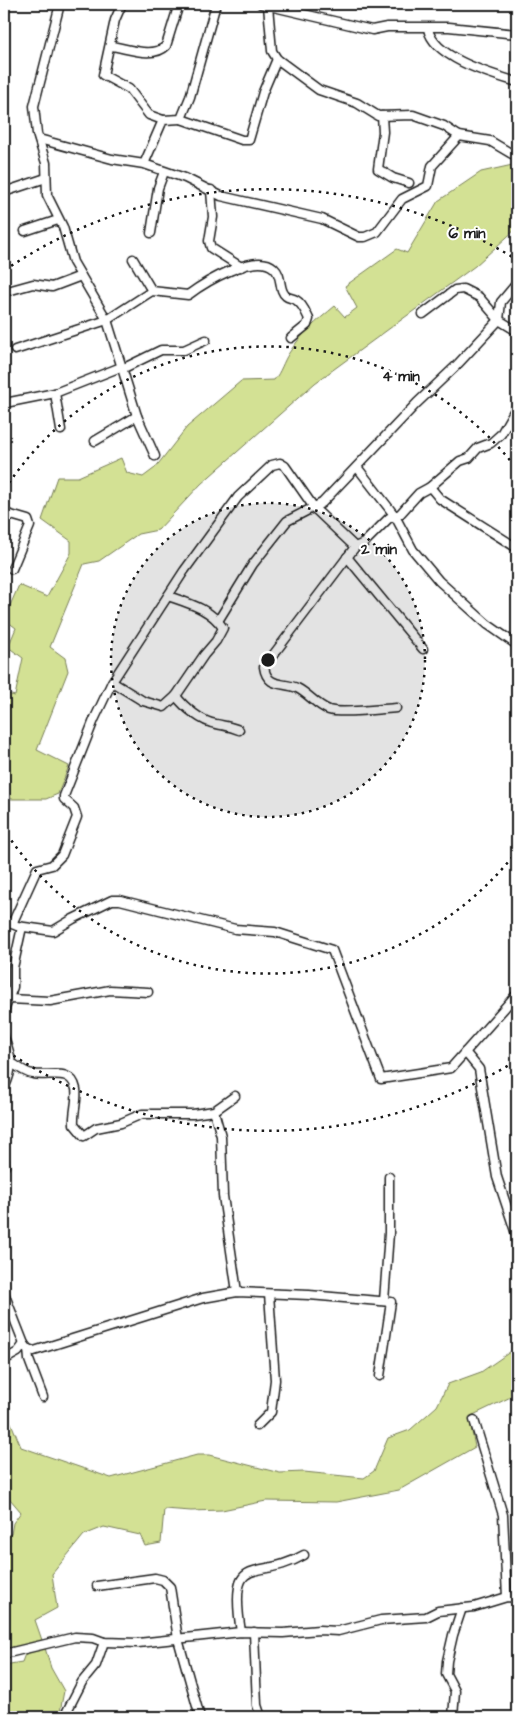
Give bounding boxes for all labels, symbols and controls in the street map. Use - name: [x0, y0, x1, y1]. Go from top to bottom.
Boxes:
- text: 6 min: [449, 223, 486, 244]
- text: 4 min: [382, 366, 420, 387]
- text: 2 min: [360, 539, 398, 560]
- centre of rings: [259, 651, 277, 669]

